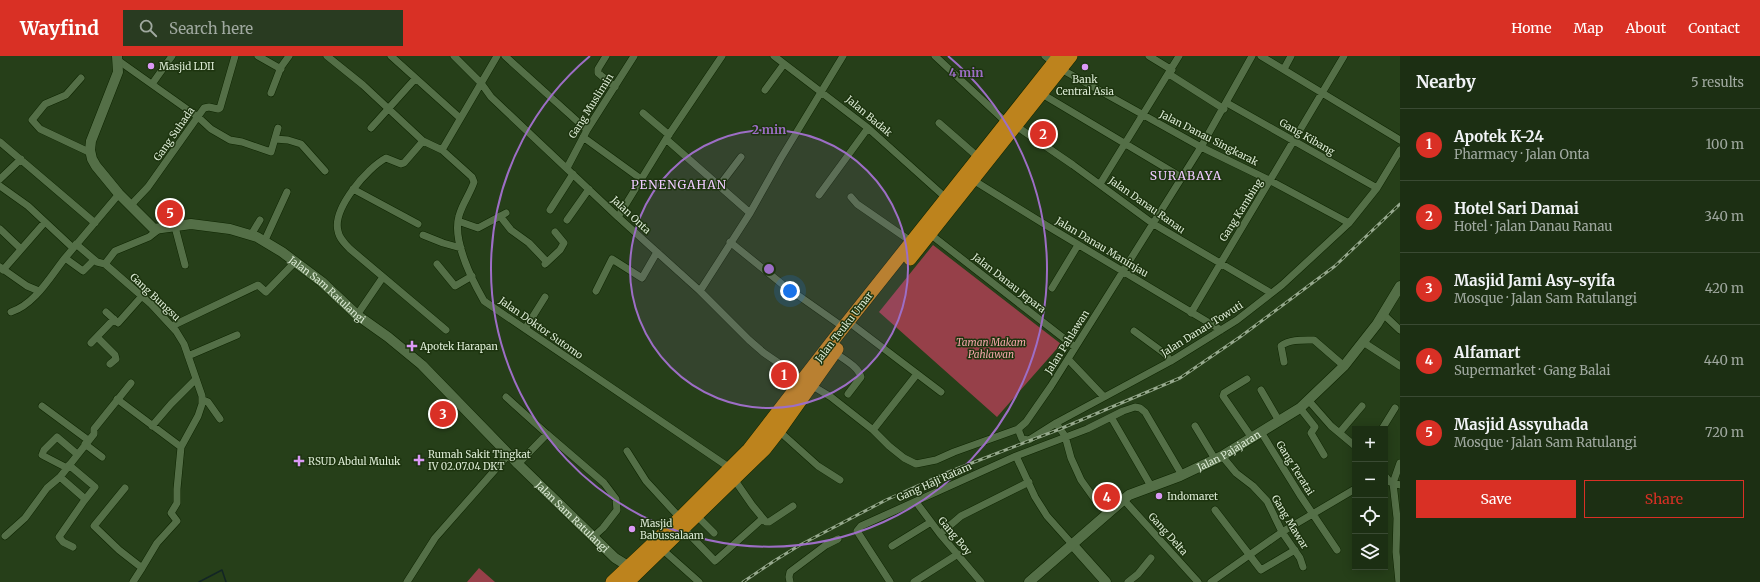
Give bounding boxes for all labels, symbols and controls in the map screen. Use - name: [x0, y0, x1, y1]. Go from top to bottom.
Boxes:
- search box: [123, 10, 403, 46]
- text: Wayfind: [20, 16, 99, 40]
- icon: search: [137, 17, 159, 39]
- text: Search here: [169, 19, 253, 38]
- text: Home: [1511, 19, 1552, 37]
- text: Map: [1574, 19, 1603, 37]
- text: About: [1625, 19, 1666, 37]
- text: Contact: [1688, 19, 1740, 37]
- place label: Masjid LDII: [159, 60, 215, 73]
- marker: Masjid LDII: [146, 61, 156, 71]
- marker: Bank Central Asia: [1080, 62, 1090, 72]
- text: 4 min: [949, 65, 983, 80]
- street label: Gang Muslimin: [566, 71, 616, 141]
- text: Nearby: [1416, 71, 1476, 93]
- place label: Bank Central Asia: [1056, 73, 1115, 98]
- text: 5 results: [1691, 74, 1744, 91]
- street label: Jalan Badak: [842, 92, 895, 140]
- street label: Gang Suhada: [151, 104, 198, 164]
- street label: Jalan Danau Singkarak: [1157, 107, 1261, 169]
- street label: Gang Kibang: [1277, 116, 1337, 158]
- pin: 2: [1030, 119, 1056, 149]
- text: 2 min: [752, 122, 786, 137]
- text: Apotek K-24: [1454, 127, 1544, 146]
- text: 1: [1426, 136, 1432, 153]
- text: 100 m: [1706, 136, 1744, 153]
- text: Pharmacy · Jalan Onta: [1454, 146, 1590, 163]
- district label: SURABAYA: [1150, 168, 1222, 183]
- street label: Jalan Danau Ranau: [1105, 173, 1188, 236]
- street label: Gang Kambing: [1217, 176, 1265, 244]
- district label: PENENGAHAN: [631, 177, 727, 192]
- street label: Jalan Onta: [608, 193, 654, 237]
- pin: 5: [157, 198, 183, 228]
- text: Hotel Sari Damai: [1454, 199, 1579, 218]
- text: 2: [1425, 208, 1433, 225]
- text: 340 m: [1705, 208, 1744, 225]
- street label: Jalan Danau Maninjau: [1052, 214, 1151, 280]
- text: Hotel · Jalan Danau Ranau: [1454, 218, 1612, 235]
- street label: Jalan Danau Jepara: [969, 250, 1049, 316]
- street label: Jalan Sam Ratulangi: [286, 252, 368, 326]
- centre of rings: [762, 262, 776, 276]
- street label: Gang Bungsu: [127, 270, 183, 324]
- text: Masjid Jami Asy-syifa: [1454, 271, 1615, 290]
- text: 3: [1425, 280, 1433, 297]
- text: 420 m: [1705, 280, 1744, 297]
- your location: [780, 281, 800, 301]
- street label: Jalan Teuku Umar: [812, 289, 876, 366]
- text: Mosque · Jalan Sam Ratulangi: [1454, 290, 1637, 307]
- street label: Jalan Doktor Sutomo: [496, 294, 586, 362]
- street label: Jalan Danau Towuti: [1158, 299, 1245, 360]
- street label: Jalan Pahlawan: [1042, 307, 1092, 377]
- park label: Taman Makam Pahlawan: [956, 336, 1026, 361]
- place label: Apotek Harapan: [419, 340, 498, 353]
- marker: Apotek Harapan: [407, 341, 417, 351]
- text: Alfamart: [1454, 343, 1520, 362]
- text: 4: [1425, 352, 1433, 369]
- text: 440 m: [1704, 352, 1744, 369]
- pin: 1: [771, 360, 797, 390]
- text: Supermarket · Gang Balai: [1454, 362, 1611, 379]
- pin: 3: [430, 399, 456, 429]
- text: Masjid Assyuhada: [1454, 415, 1588, 434]
- text: 5: [1425, 424, 1433, 441]
- text: 720 m: [1705, 424, 1744, 441]
- map controls: [1352, 426, 1388, 570]
- button: +: [1352, 426, 1388, 462]
- street label: Jalan Pajajaran: [1194, 427, 1263, 474]
- text: Mosque · Jalan Sam Ratulangi: [1454, 434, 1637, 451]
- street label: Gang Teratai: [1273, 438, 1317, 498]
- place label: Rumah Sakit Tingkat IV 02.07.04 DKT: [428, 448, 531, 473]
- marker: Rumah Sakit Tingkat IV 02.07.04 DKT: [413, 454, 425, 466]
- marker: RSUD Abdul Muluk: [293, 455, 305, 467]
- place label: RSUD Abdul Muluk: [308, 455, 401, 468]
- street label: Gang Haji Ratam: [894, 460, 974, 504]
- button: −: [1352, 462, 1388, 498]
- street label: Jalan Sam Ratulangi: [532, 478, 612, 555]
- button: Save: [1416, 480, 1576, 518]
- button: Share: [1584, 480, 1744, 518]
- pin: 4: [1094, 482, 1120, 512]
- place label: Indomaret: [1167, 490, 1218, 503]
- marker: Indomaret: [1154, 491, 1164, 501]
- street label: Gang Mawar: [1269, 493, 1312, 552]
- button: locate: [1352, 498, 1388, 534]
- street label: Gang Delta: [1146, 510, 1191, 558]
- street label: Gang Boy: [935, 514, 975, 558]
- place label: Masjid Babussalaam: [640, 517, 704, 542]
- marker: Masjid Babussalaam: [627, 524, 637, 534]
- button: layers: [1352, 534, 1388, 570]

